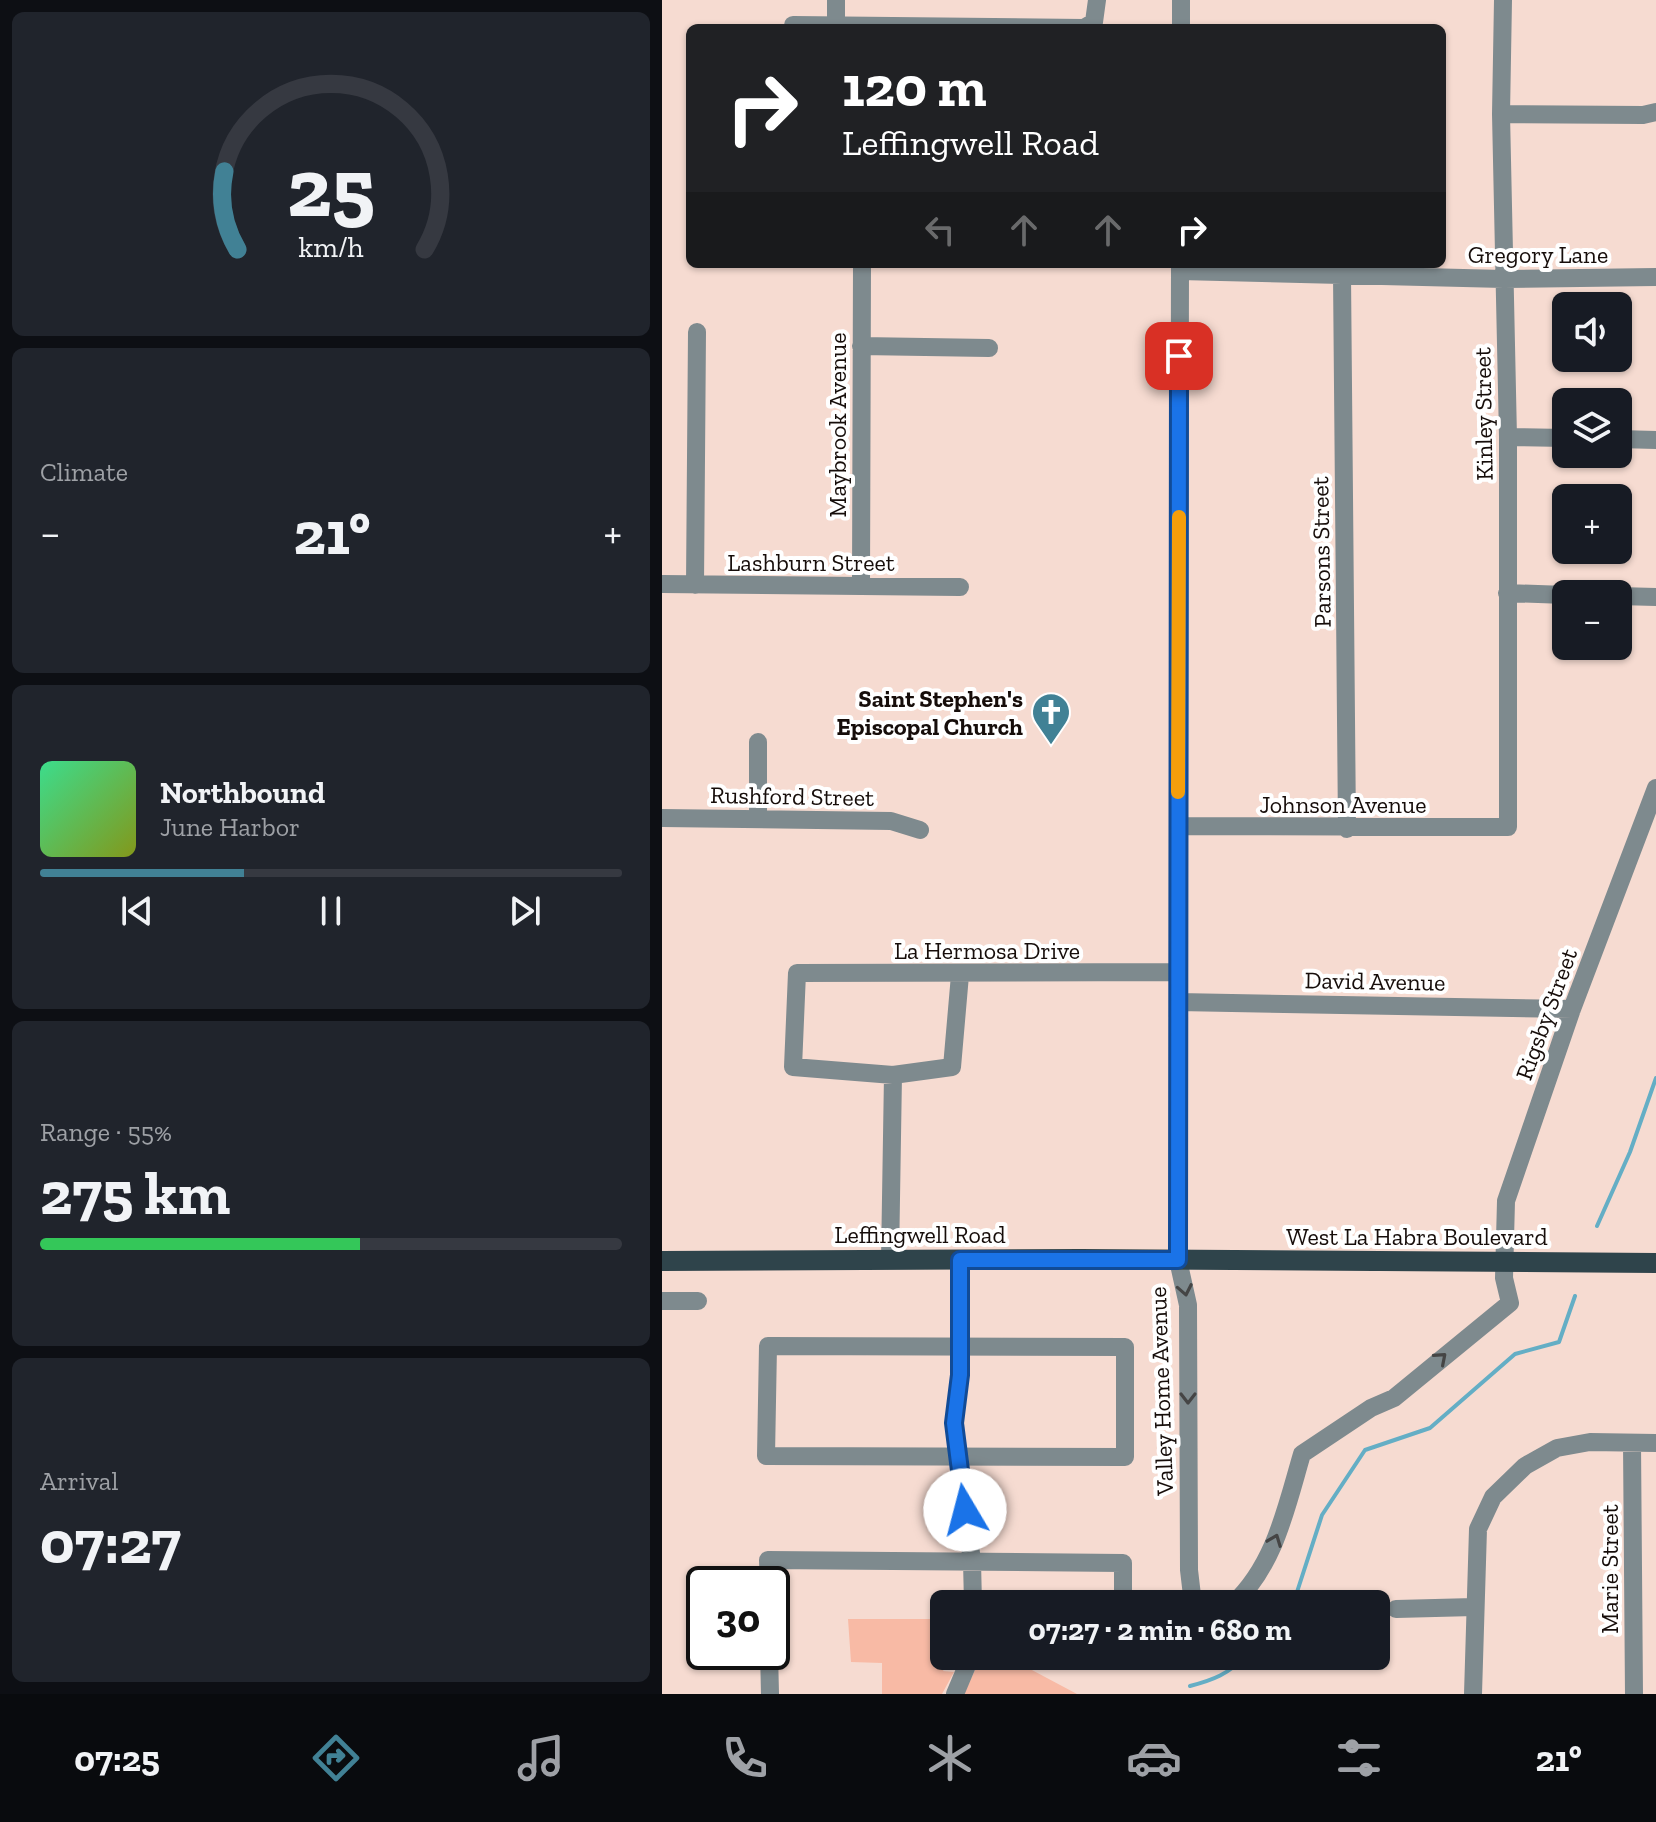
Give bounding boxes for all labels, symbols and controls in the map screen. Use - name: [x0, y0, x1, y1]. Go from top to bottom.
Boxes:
- text: 120 m: [842, 53, 986, 120]
- icon: right: [710, 56, 814, 160]
- text: Leffingwell Road: [842, 121, 1099, 164]
- text: 25: [287, 137, 375, 237]
- icon: left: [918, 208, 962, 252]
- icon: ahead: [1002, 208, 1046, 252]
- icon: ahead: [1086, 208, 1130, 252]
- icon: right: [1170, 208, 1214, 252]
- text: km/h: [298, 230, 364, 264]
- street label: Gregory Lane: [1468, 240, 1608, 269]
- map controls: [1552, 292, 1632, 660]
- button: sound: [1552, 292, 1632, 372]
- pin: [1145, 322, 1213, 390]
- street label: Maybrook Avenue: [823, 332, 852, 518]
- icon: arrive: [1157, 334, 1201, 378]
- street label: Kinley Street: [1467, 347, 1499, 481]
- button: layers: [1552, 388, 1632, 468]
- text: Climate: [40, 456, 128, 488]
- street label: Parsons Street: [1305, 476, 1337, 628]
- button: +: [1552, 484, 1632, 564]
- text: 21°: [293, 497, 371, 569]
- text: −: [40, 506, 61, 559]
- text: +: [603, 506, 622, 559]
- street label: Lashburn Street: [727, 548, 895, 577]
- button: −: [1552, 580, 1632, 660]
- place label: Saint Stephen's Episcopal Church: [837, 684, 1023, 741]
- church icon: Saint Stephen's Episcopal Church: [1030, 691, 1072, 746]
- text: Northbound: [160, 775, 325, 811]
- street label: Rushford Street: [710, 780, 874, 812]
- street label: Johnson Avenue: [1259, 790, 1427, 819]
- text: June Harbor: [160, 811, 300, 843]
- icon: previous: [115, 889, 159, 933]
- icon: pause: [309, 889, 353, 933]
- icon: next: [503, 889, 547, 933]
- street label: La Hermosa Drive: [894, 936, 1080, 965]
- street label: Rigsby Street: [1509, 944, 1583, 1084]
- street label: David Avenue: [1304, 965, 1446, 997]
- text: Range · 55%: [40, 1116, 172, 1148]
- text: 275 km: [40, 1157, 230, 1229]
- street label: Leffingwell Road: [834, 1220, 1006, 1249]
- street label: West La Habra Boulevard: [1286, 1222, 1548, 1251]
- one-way arrow: [1175, 1283, 1192, 1296]
- street label: Valley Home Avenue: [1143, 1286, 1179, 1497]
- one-way arrow: [1432, 1353, 1446, 1368]
- one-way arrow: [1179, 1392, 1197, 1405]
- text: Arrival: [40, 1465, 118, 1497]
- position arrow: [923, 1468, 1007, 1552]
- street label: Marie Street: [1595, 1504, 1624, 1634]
- text: 07:27: [40, 1506, 181, 1578]
- one-way arrow: [1265, 1534, 1282, 1548]
- speed limit sign: 30: [686, 1566, 790, 1670]
- text: 07:27 · 2 min · 680 m: [1029, 1612, 1291, 1648]
- icon: directions: [308, 1730, 364, 1786]
- icon: music: [513, 1730, 569, 1786]
- icon: phone: [717, 1730, 773, 1786]
- icon: climate: [922, 1730, 978, 1786]
- icon: car: [1126, 1730, 1182, 1786]
- icon: filters: [1331, 1730, 1387, 1786]
- text: 07:25: [74, 1737, 160, 1780]
- text: 21°: [1535, 1737, 1582, 1780]

